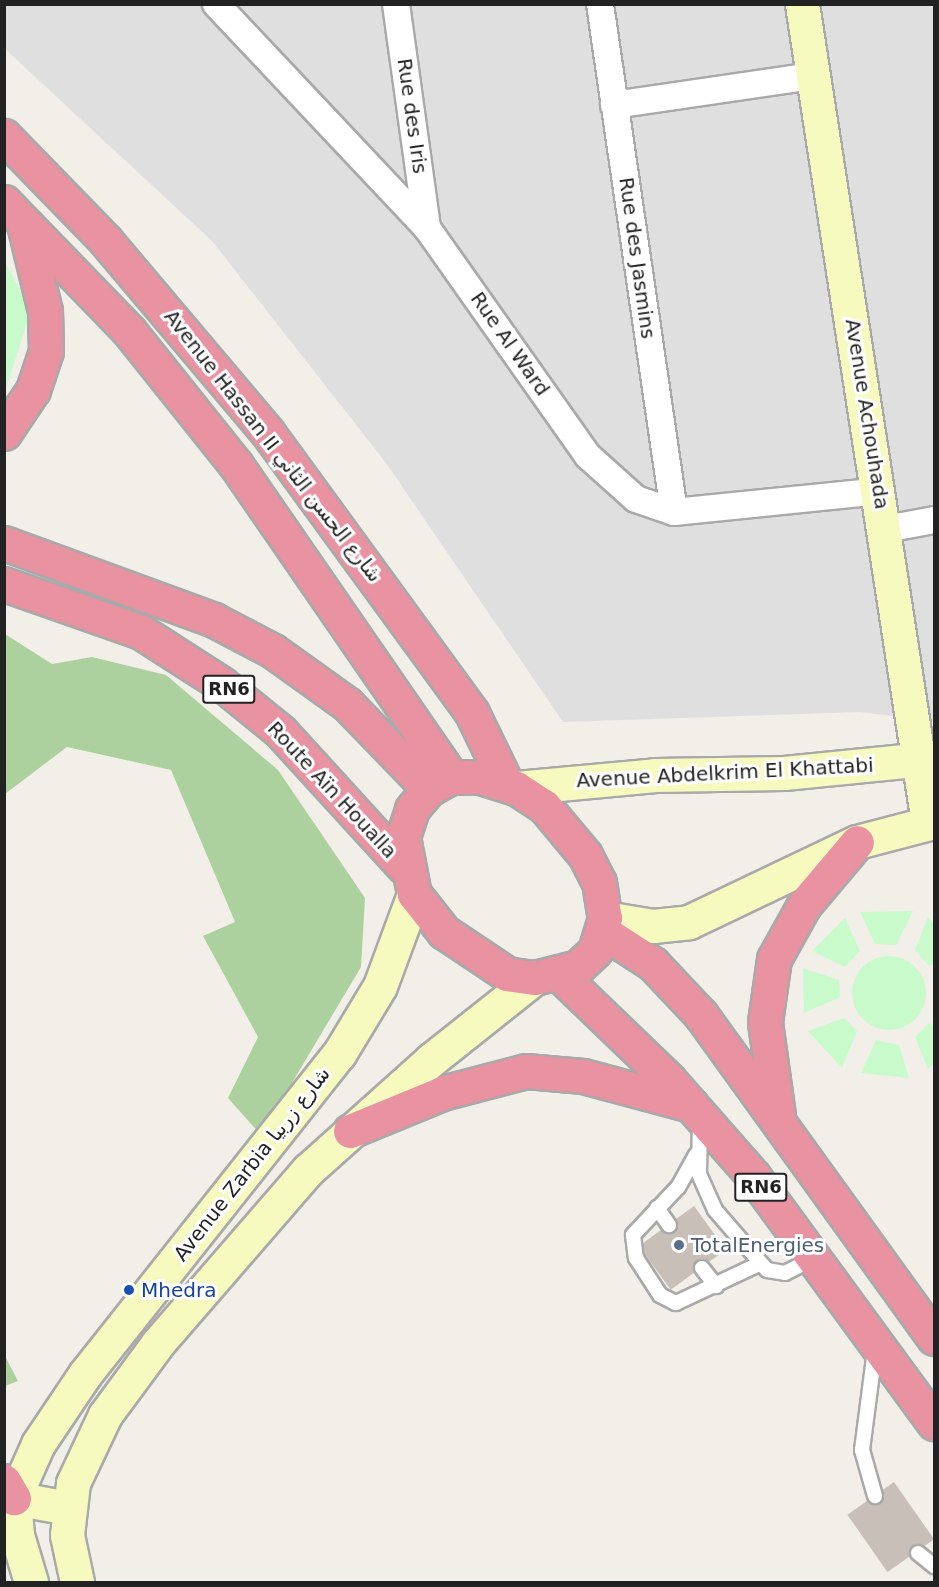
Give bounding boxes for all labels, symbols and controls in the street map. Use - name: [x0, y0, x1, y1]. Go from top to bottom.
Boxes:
- street label: Rue des Iris: [392, 57, 432, 175]
- street label: Rue des Jasmins: [614, 176, 660, 340]
- street label: Rue Al Ward: [465, 287, 555, 401]
- street label: Avenue Hassan II شارع الحسن الثاني: [159, 305, 387, 587]
- street label: Avenue Achouhada: [840, 317, 894, 511]
- road number: RN6: [202, 674, 256, 704]
- street label: Route Aïn Houalla: [262, 717, 402, 863]
- street label: Avenue Abdelkrim El Khattabi: [576, 753, 874, 793]
- street label: Avenue Zarbia شارع زربيا: [169, 1062, 335, 1266]
- road number: RN6: [734, 1172, 788, 1202]
- place label: TotalEnergies: [691, 1233, 824, 1257]
- marker: TotalEnergies: [672, 1238, 686, 1252]
- place label: Mhedra: [141, 1278, 216, 1302]
- marker: Mhedra: [122, 1283, 136, 1297]

